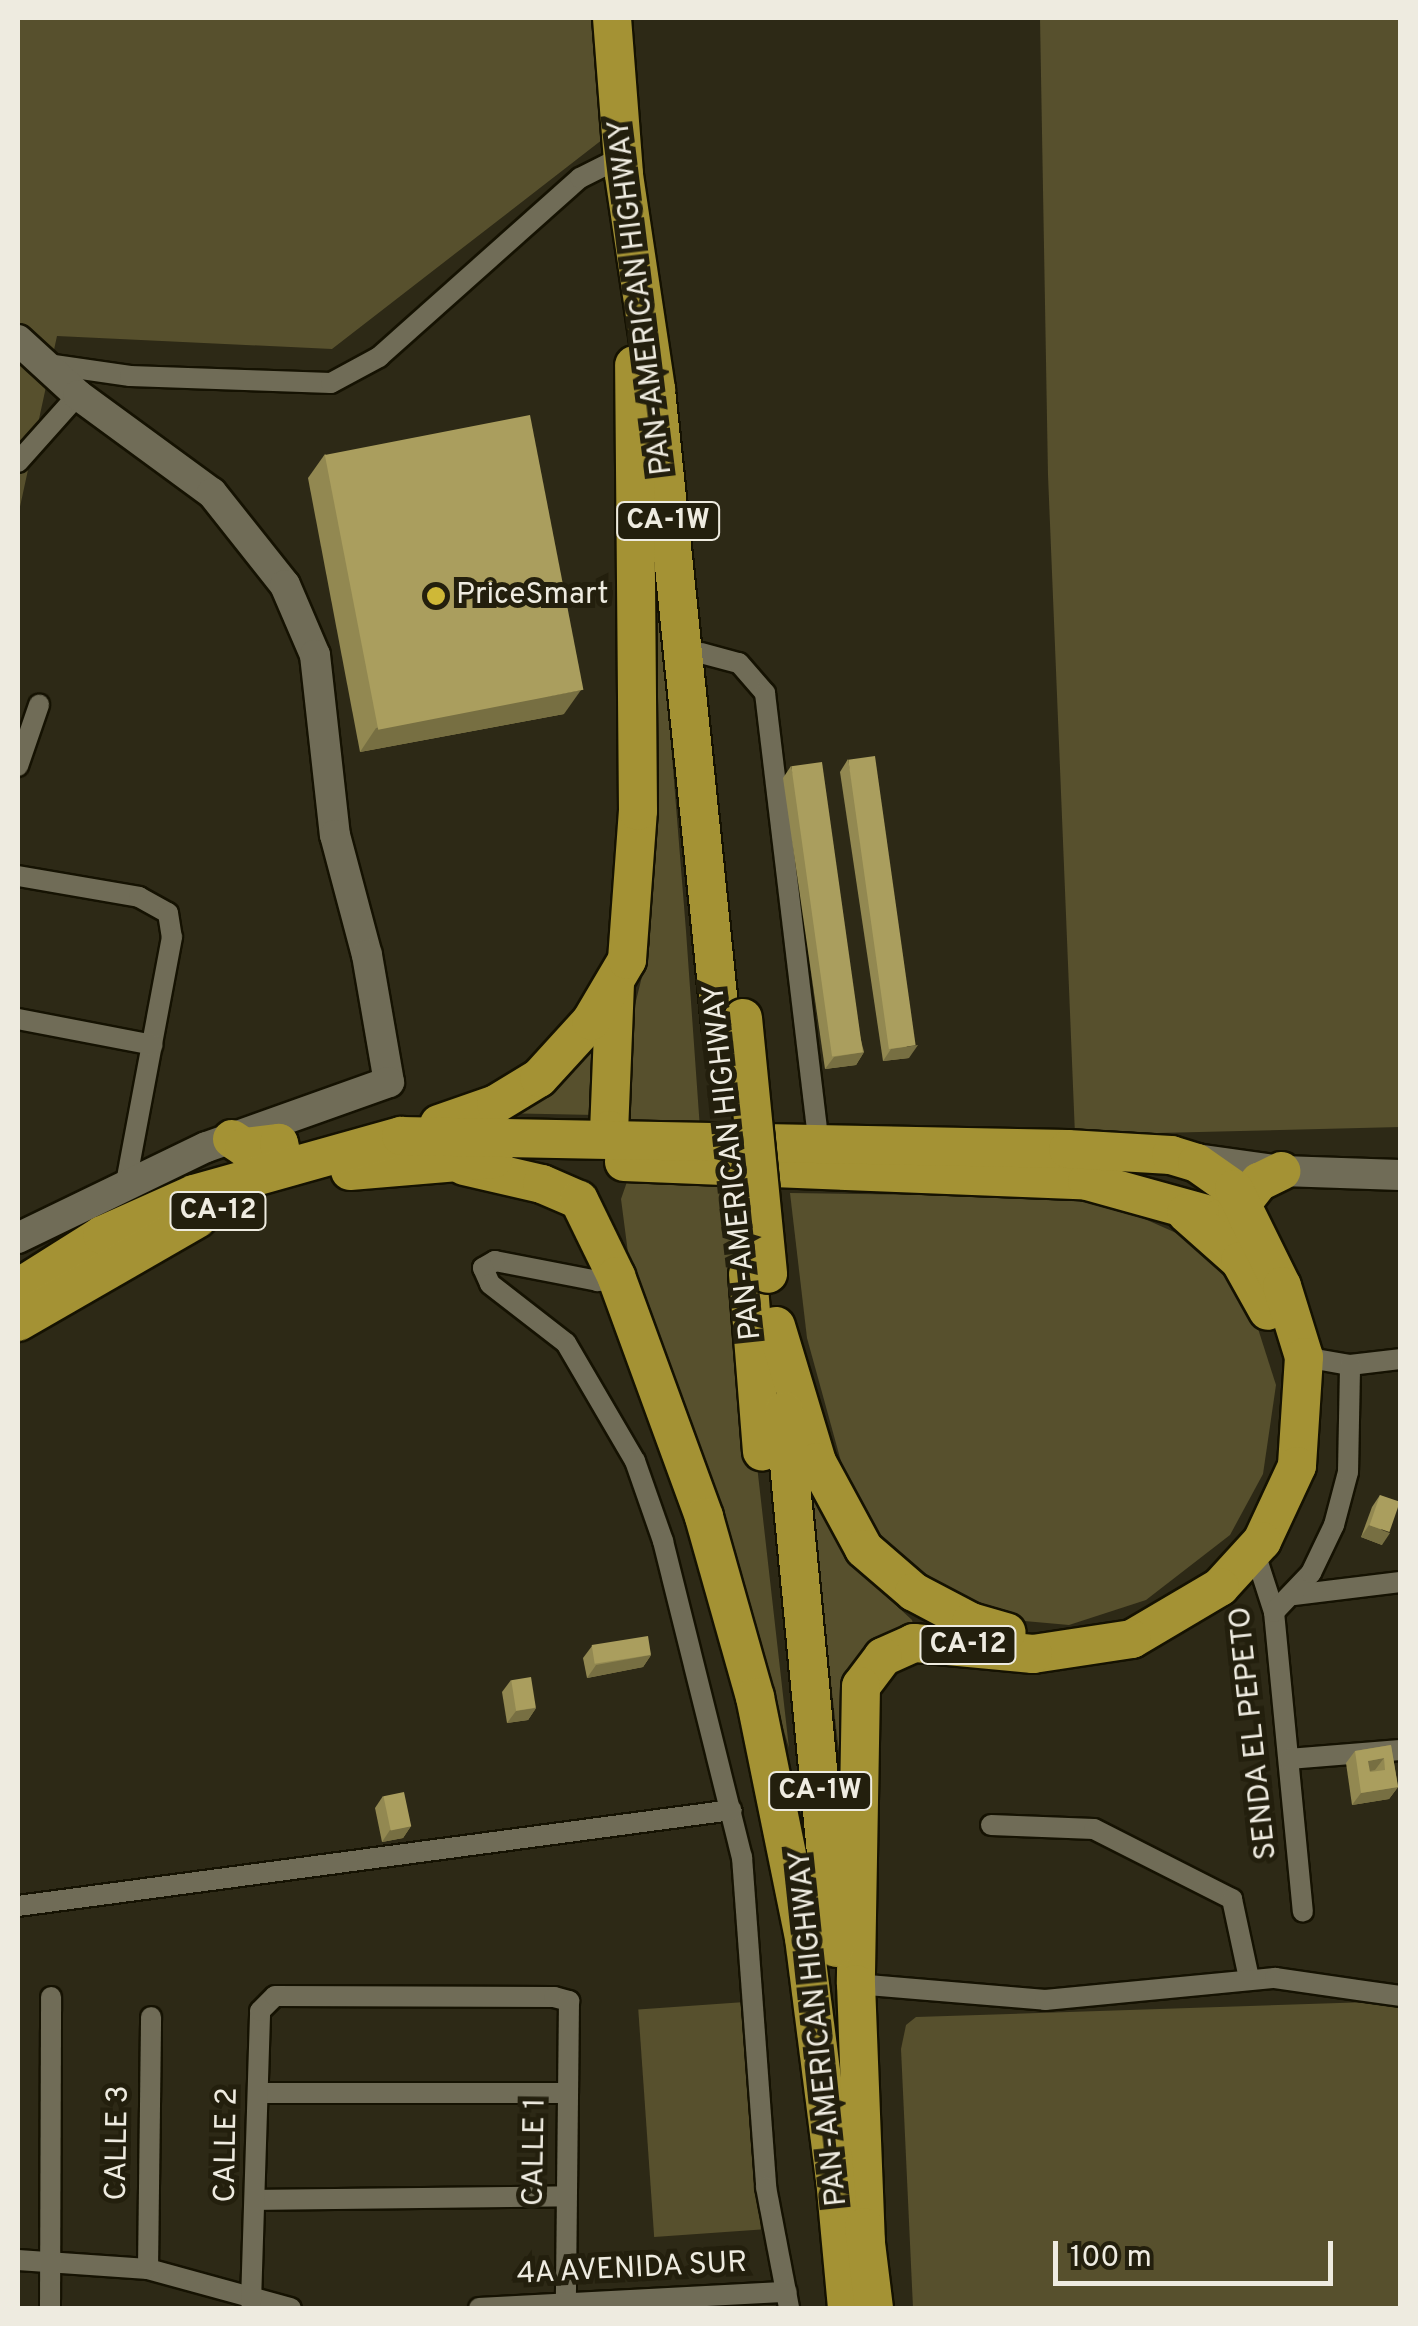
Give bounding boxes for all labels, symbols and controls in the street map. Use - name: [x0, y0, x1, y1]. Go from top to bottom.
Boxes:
- street label: PAN-AMERICAN HIGHWAY: [602, 117, 682, 477]
- road number: CA-1W: [616, 498, 720, 544]
- place label: PriceSmart: [456, 578, 609, 614]
- marker: PriceSmart: [425, 585, 447, 607]
- street label: PAN-AMERICAN HIGHWAY: [697, 982, 771, 1342]
- road number: CA-12: [168, 1188, 268, 1234]
- street label: SENDA EL PEPETO: [1224, 1604, 1286, 1862]
- road number: CA-12: [918, 1622, 1018, 1668]
- road number: CA-1W: [768, 1768, 872, 1814]
- street label: PAN-AMERICAN HIGHWAY: [783, 1848, 857, 2208]
- street label: CALLE 3: [100, 2085, 138, 2201]
- street label: CALLE 2: [209, 2087, 247, 2203]
- street label: CALLE 1: [517, 2098, 555, 2206]
- scale bar: [1058, 2221, 1338, 2283]
- text: 100 m: [1070, 2240, 1152, 2277]
- street label: 4A AVENIDA SUR: [514, 2246, 750, 2294]

